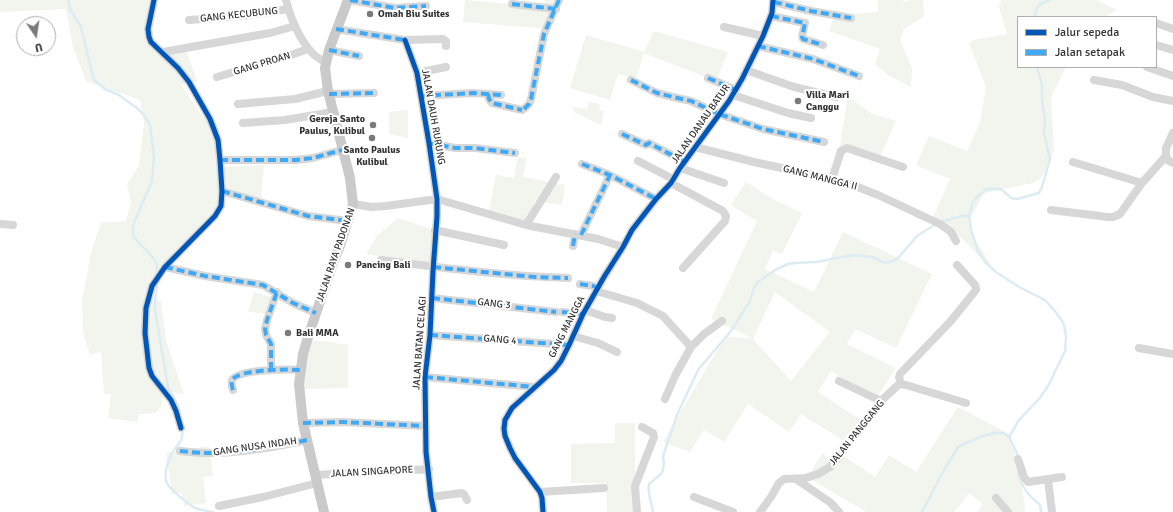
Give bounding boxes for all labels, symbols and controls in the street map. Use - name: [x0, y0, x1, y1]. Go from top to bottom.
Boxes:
- street label: GANG KECUBUNG: [199, 5, 279, 25]
- place label: Omah Biu Suites: [378, 8, 449, 20]
- marker: Omah Biu Suites: [365, 9, 375, 19]
- north arrow: [16, 16, 56, 56]
- legend: [1017, 16, 1157, 68]
- text: Jalur sepeda: [1055, 25, 1119, 40]
- text: U: [34, 40, 44, 54]
- text: Jalan setapak: [1055, 45, 1125, 60]
- street label: GANG PROAN: [232, 50, 292, 78]
- street label: JALAN DAUH RURUNG: [419, 68, 447, 166]
- street label: JALAN DANAU BATUR: [669, 82, 733, 166]
- place label: Villa Mari Canggu: [806, 89, 849, 112]
- marker: Villa Mari Canggu: [793, 96, 803, 106]
- place label: Gereja Santo Paulus, Kulibul: [299, 113, 365, 136]
- marker: Gereja Santo Paulus, Kulibul: [368, 120, 378, 130]
- marker: Santo Paulus Kulibul: [367, 133, 377, 143]
- place label: Santo Paulus Kulibul: [344, 144, 400, 168]
- street label: GANG MANGGA II: [782, 163, 858, 193]
- street label: JALAN RAYA PADONAN: [314, 206, 358, 304]
- place label: Pancing Bali: [356, 259, 410, 271]
- marker: Pancing Bali: [343, 260, 353, 270]
- street label: GANG MANGGA: [546, 294, 588, 360]
- street label: JALAN BATAN CELAGI: [411, 296, 429, 390]
- street label: GANG 3: [477, 296, 511, 312]
- place label: Bali MMA: [296, 327, 339, 339]
- marker: Bali MMA: [283, 328, 293, 338]
- street label: GANG 4: [483, 333, 517, 347]
- street label: JALAN PANGGANG: [827, 398, 887, 468]
- street label: GANG NUSA INDAH: [212, 435, 298, 459]
- street label: JALAN SINGAPORE: [331, 464, 413, 480]

